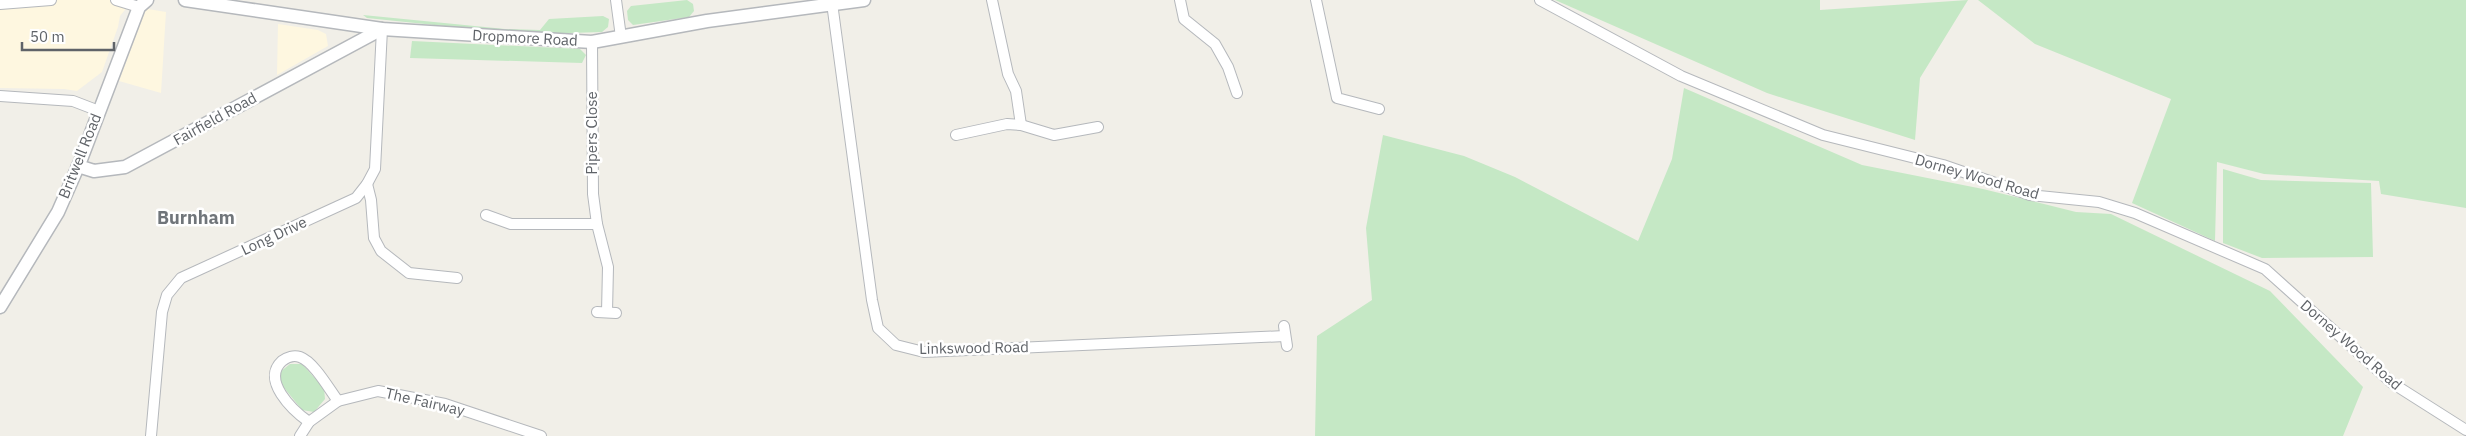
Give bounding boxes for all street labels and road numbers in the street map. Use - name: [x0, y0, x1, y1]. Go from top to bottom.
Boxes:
- street label: Dropmore Road: [472, 25, 578, 50]
- street label: Fairfield Road: [170, 88, 260, 149]
- street label: Pipers Close: [582, 91, 601, 175]
- street label: Britwell Road: [54, 110, 105, 201]
- street label: Dorney Wood Road: [1913, 150, 2041, 203]
- street label: Long Drive: [238, 212, 310, 259]
- street label: Dorney Wood Road: [2297, 295, 2406, 394]
- street label: Linkswood Road: [919, 337, 1029, 358]
- street label: The Fairway: [384, 383, 467, 420]

